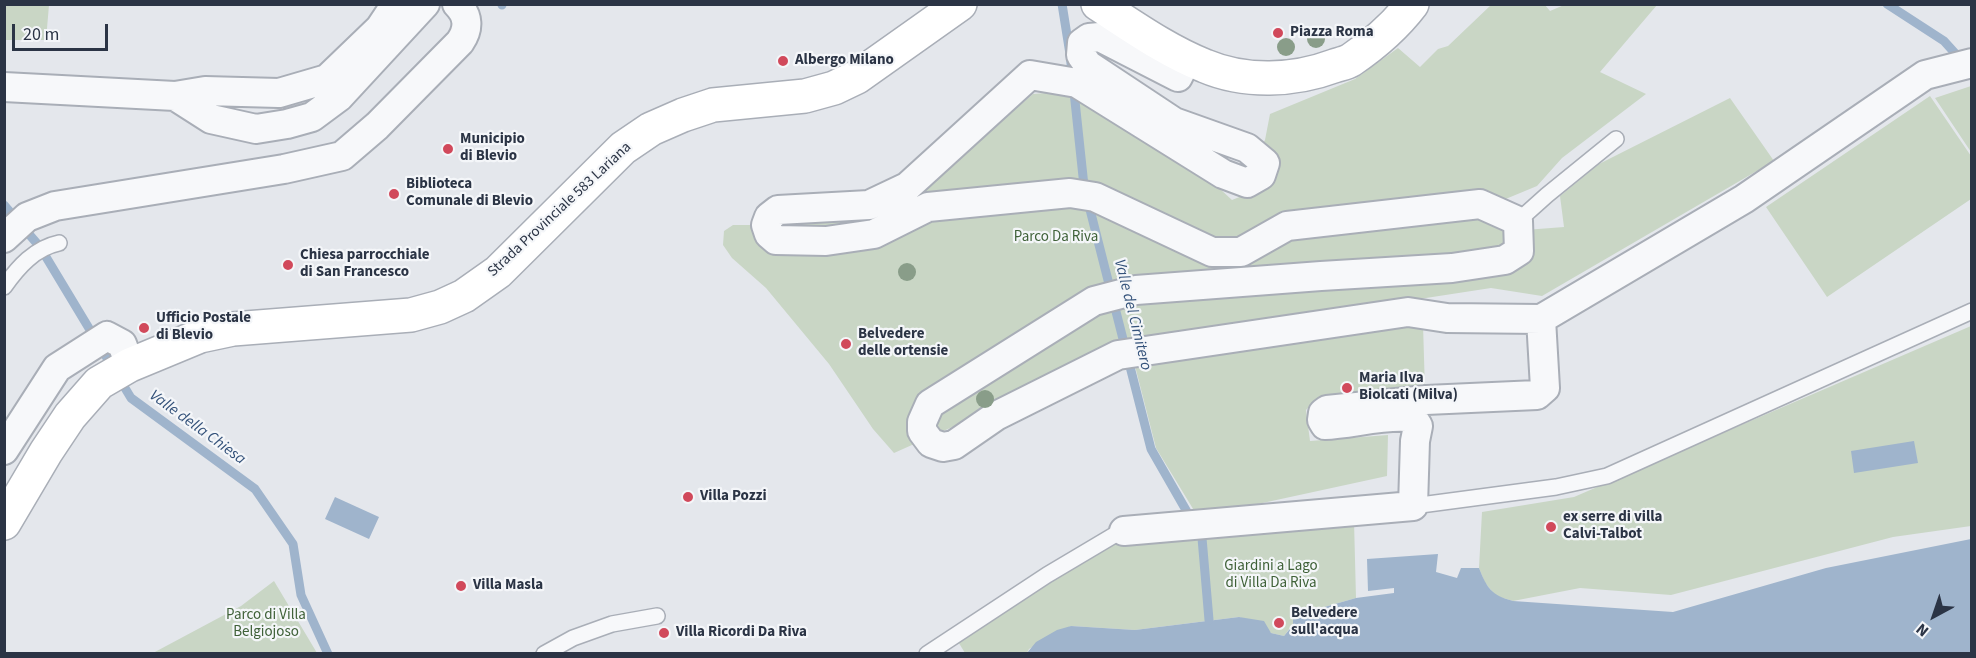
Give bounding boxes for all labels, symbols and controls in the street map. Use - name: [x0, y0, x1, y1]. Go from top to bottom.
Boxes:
- scale bar: [15, 12, 111, 50]
- text: 20 m: [23, 22, 59, 47]
- place label: Piazza Roma: [1290, 24, 1374, 42]
- marker: Piazza Roma: [1271, 26, 1285, 40]
- place label: Albergo Milano: [795, 52, 894, 70]
- marker: Albergo Milano: [776, 54, 790, 68]
- place label: Municipio di Blevio: [460, 131, 525, 166]
- street label: Strada Provinciale 583 Lariana: [485, 139, 635, 281]
- marker: Municipio di Blevio: [441, 142, 455, 156]
- place label: Biblioteca Comunale di Blevio: [406, 176, 533, 211]
- marker: Biblioteca Comunale di Blevio: [387, 187, 401, 201]
- park label: Parco Da Riva: [1014, 229, 1098, 247]
- place label: Chiesa parrocchiale di San Francesco: [300, 247, 430, 282]
- marker: Chiesa parrocchiale di San Francesco: [281, 258, 295, 272]
- water label: Valle del Cimitero: [1109, 258, 1155, 372]
- place label: Ufficio Postale di Blevio: [156, 310, 251, 345]
- marker: Ufficio Postale di Blevio: [137, 321, 151, 335]
- place label: Belvedere delle ortensie: [858, 326, 948, 361]
- marker: Belvedere delle ortensie: [839, 337, 853, 351]
- place label: Maria Ilva Biolcati (Milva): [1359, 370, 1458, 405]
- marker: Maria Ilva Biolcati (Milva): [1340, 381, 1354, 395]
- water label: Valle della Chiesa: [145, 387, 249, 469]
- place label: Villa Pozzi: [700, 488, 767, 506]
- marker: Villa Pozzi: [681, 490, 695, 504]
- place label: ex serre di villa Calvi-Talbot: [1563, 509, 1662, 544]
- marker: ex serre di villa Calvi-Talbot: [1544, 520, 1558, 534]
- park label: Giardini a Lago di Villa Da Riva: [1224, 558, 1318, 593]
- place label: Villa Masla: [473, 577, 543, 595]
- marker: Villa Masla: [454, 579, 468, 593]
- north arrow: [1904, 586, 1964, 646]
- place label: Belvedere sull'acqua: [1291, 605, 1359, 640]
- park label: Parco di Villa Belgiojoso: [226, 607, 306, 642]
- marker: Belvedere sull'acqua: [1272, 616, 1286, 630]
- text: N: [1911, 618, 1934, 642]
- place label: Villa Ricordi Da Riva: [676, 624, 807, 642]
- marker: Villa Ricordi Da Riva: [657, 626, 671, 640]

